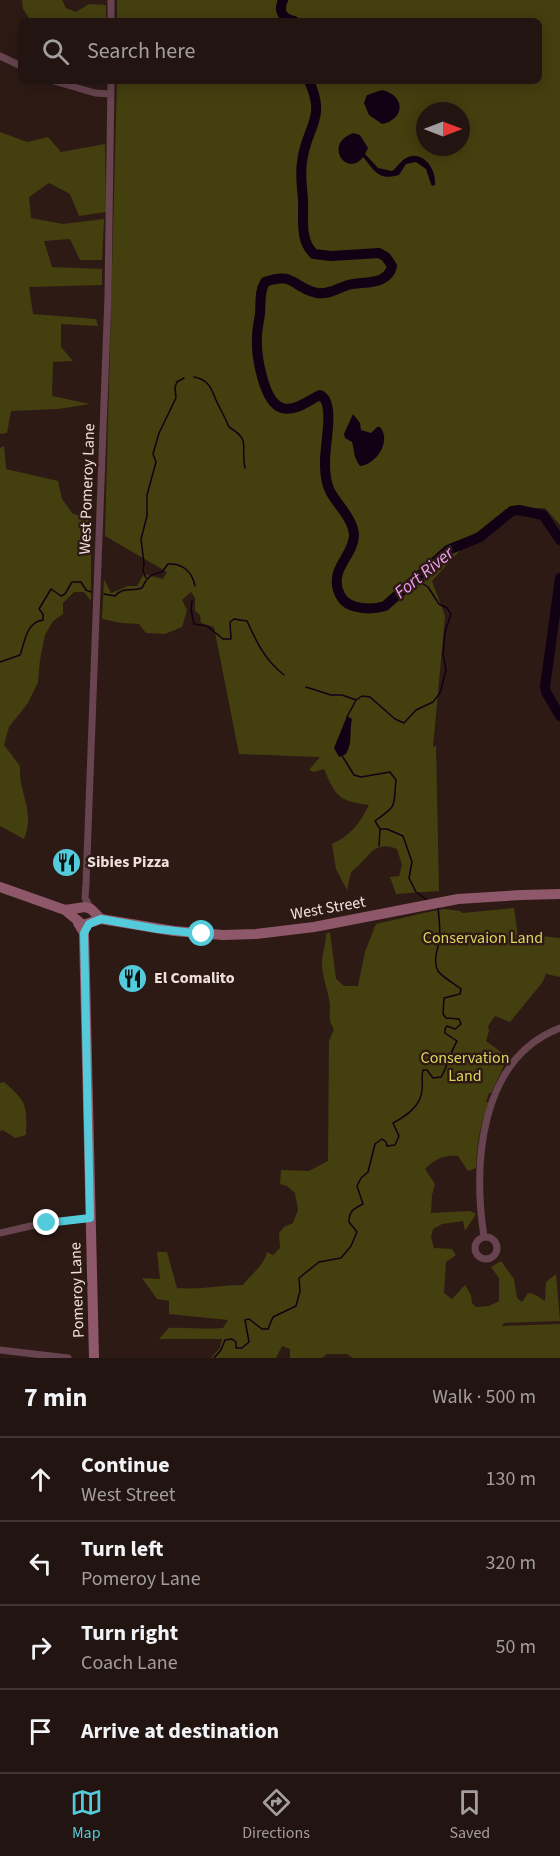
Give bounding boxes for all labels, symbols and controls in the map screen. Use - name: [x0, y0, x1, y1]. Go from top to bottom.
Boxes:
- search box: [18, 18, 542, 84]
- icon: search: [39, 35, 72, 68]
- text: Search here: [87, 35, 195, 67]
- north arrow: [416, 102, 470, 156]
- street label: West Pomeroy Lane: [74, 423, 100, 555]
- water label: Fort River: [389, 541, 460, 605]
- restaurant icon: Sibies Pizza: [50, 846, 82, 878]
- place label: Sibies Pizza: [87, 851, 169, 873]
- street label: West Street: [289, 891, 368, 925]
- route start: [188, 920, 214, 946]
- park label: Conservaion Land: [423, 927, 543, 949]
- restaurant icon: El Comalito: [117, 962, 149, 994]
- place label: El Comalito: [154, 967, 235, 989]
- park label: Conservation Land: [421, 1047, 509, 1087]
- route end: [33, 1209, 59, 1235]
- street label: Pomeroy Lane: [64, 1242, 90, 1338]
- text: 7 min: [24, 1379, 87, 1416]
- text: Walk · 500 m: [432, 1383, 536, 1411]
- text: Continue: [81, 1449, 170, 1481]
- icon: ahead: [24, 1463, 57, 1496]
- text: 130 m: [486, 1465, 536, 1493]
- text: West Street: [81, 1481, 176, 1509]
- text: Turn left: [81, 1533, 163, 1565]
- icon: left: [24, 1547, 57, 1580]
- text: 320 m: [486, 1549, 536, 1577]
- text: Pomeroy Lane: [81, 1565, 201, 1593]
- text: Turn right: [81, 1617, 178, 1649]
- icon: right: [24, 1631, 57, 1664]
- text: 50 m: [496, 1633, 536, 1661]
- text: Coach Lane: [81, 1649, 178, 1677]
- icon: arrive: [24, 1715, 57, 1748]
- text: Arrive at destination: [81, 1715, 279, 1747]
- tab: Map: [70, 1786, 103, 1844]
- tab: Directions: [242, 1786, 310, 1844]
- tab: Saved: [449, 1786, 490, 1844]

